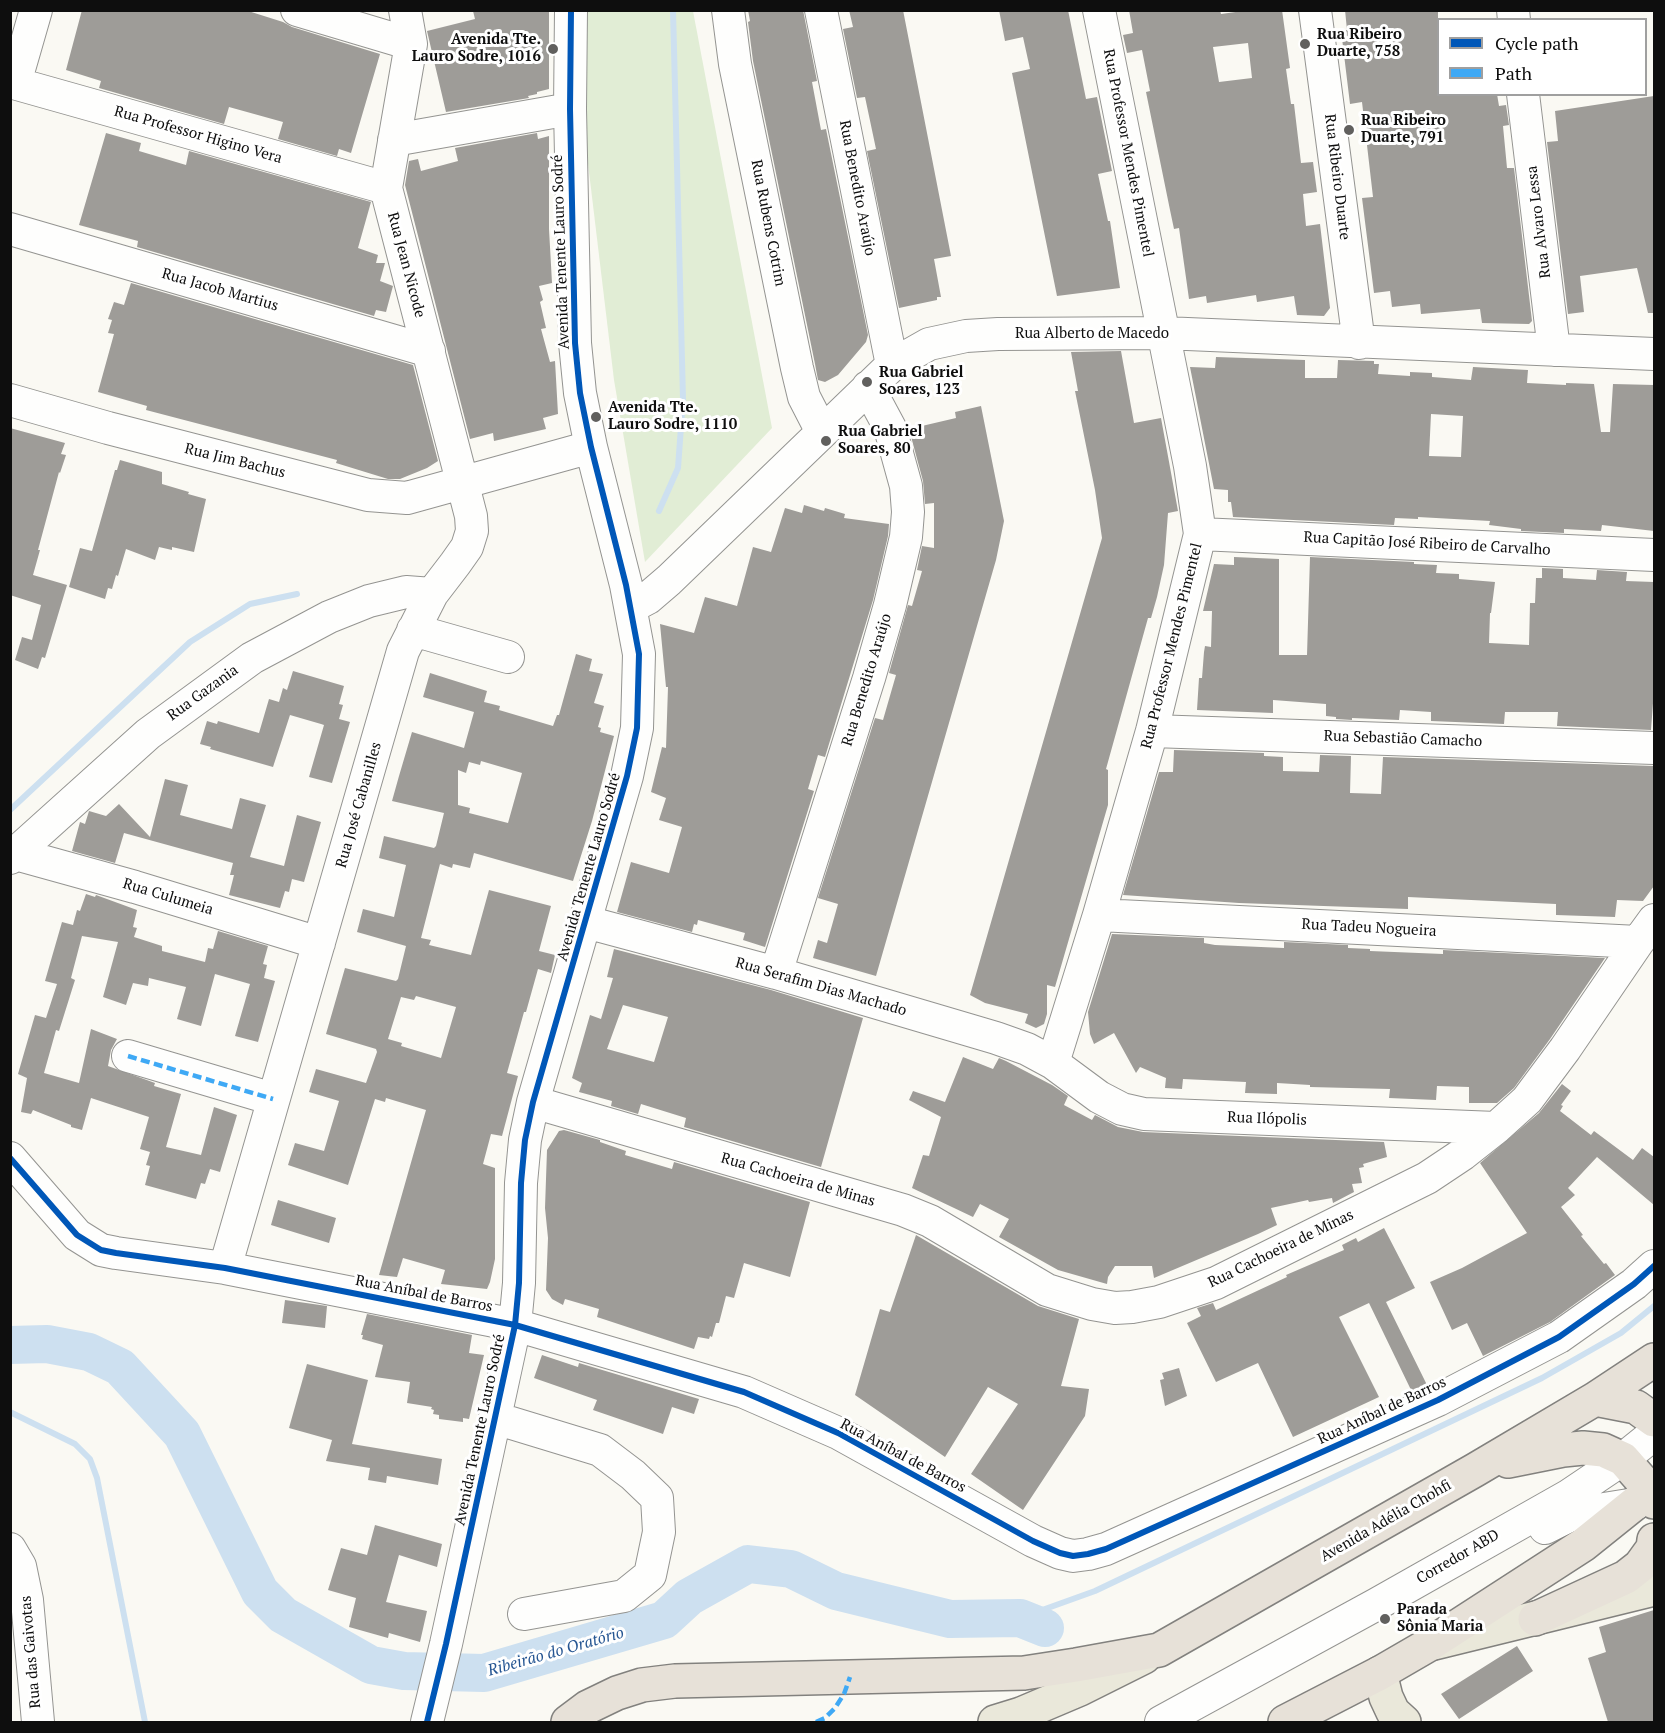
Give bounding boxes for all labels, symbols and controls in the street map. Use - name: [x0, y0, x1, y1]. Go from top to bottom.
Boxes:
- legend: [1437, 18, 1647, 96]
- place label: Rua Ribeiro Duarte, 758: [1317, 26, 1402, 61]
- place label: Avenida Tte. Lauro Sodre, 1016: [412, 31, 541, 66]
- text: Cycle path: [1495, 31, 1579, 55]
- marker: Rua Ribeiro Duarte, 758: [1298, 37, 1312, 51]
- marker: Avenida Tte. Lauro Sodre, 1016: [546, 42, 560, 56]
- street label: Rua Professor Mendes Pimentel: [1099, 48, 1157, 258]
- text: Path: [1495, 61, 1532, 85]
- street label: Rua Professor Higino Vera: [112, 102, 284, 168]
- place label: Rua Ribeiro Duarte, 791: [1361, 112, 1446, 147]
- street label: Rua Ribeiro Duarte: [1320, 113, 1354, 241]
- street label: Rua Benedito Araújo: [835, 119, 879, 257]
- marker: Rua Ribeiro Duarte, 791: [1342, 123, 1356, 137]
- street label: Avenida Tenente Lauro Sodré: [549, 154, 573, 350]
- street label: Rua Rubens Cotrim: [747, 158, 789, 288]
- street label: Rua Alvaro Lessa: [1523, 165, 1555, 279]
- street label: Rua Jean Nicode: [383, 210, 429, 320]
- street label: Rua Jacob Martius: [160, 265, 280, 315]
- street label: Rua Alberto de Macedo: [1015, 325, 1169, 343]
- place label: Rua Gabriel Soares, 123: [879, 364, 963, 399]
- marker: Rua Gabriel Soares, 123: [860, 375, 874, 389]
- place label: Avenida Tte. Lauro Sodre, 1110: [608, 399, 737, 434]
- marker: Avenida Tte. Lauro Sodre, 1110: [589, 410, 603, 424]
- place label: Rua Gabriel Soares, 80: [838, 423, 922, 458]
- marker: Rua Gabriel Soares, 80: [819, 434, 833, 448]
- street label: Rua Jim Bachus: [183, 440, 287, 482]
- street label: Rua Capitão José Ribeiro de Carvalho: [1303, 529, 1551, 559]
- street label: Rua Professor Mendes Pimentel: [1138, 541, 1206, 751]
- street label: Rua Benedito Araújo: [838, 611, 896, 749]
- street label: Rua Gazania: [164, 661, 242, 725]
- street label: Rua Sebastião Camacho: [1323, 727, 1483, 751]
- street label: Rua José Cabanilles: [332, 740, 386, 870]
- street label: Avenida Tenente Lauro Sodré: [553, 771, 625, 963]
- street label: Rua Culumeia: [121, 875, 215, 919]
- street label: Rua Tadeu Nogueira: [1301, 915, 1437, 941]
- street label: Rua Serafim Dias Machado: [733, 954, 909, 1020]
- street label: Rua Ilópolis: [1227, 1109, 1307, 1129]
- street label: Rua Cachoeira de Minas: [719, 1149, 877, 1211]
- street label: Rua Cachoeira de Minas: [1205, 1206, 1357, 1292]
- street label: Rua Aníbal de Barros: [354, 1272, 494, 1316]
- street label: Avenida Tenente Lauro Sodré: [451, 1333, 509, 1527]
- street label: Rua Aníbal de Barros: [1315, 1373, 1449, 1449]
- street label: Rua Aníbal de Barros: [837, 1415, 969, 1497]
- street label: Avenida Adélia Chohfi: [1317, 1476, 1455, 1566]
- street label: Corredor ABD: [1413, 1526, 1503, 1588]
- street label: Rua das Gaivotas: [17, 1595, 45, 1709]
- place label: Parada Sônia Maria: [1397, 1601, 1483, 1636]
- marker: Parada Sônia Maria: [1378, 1612, 1392, 1626]
- water label: Ribeirão do Oratório: [486, 1623, 626, 1681]

